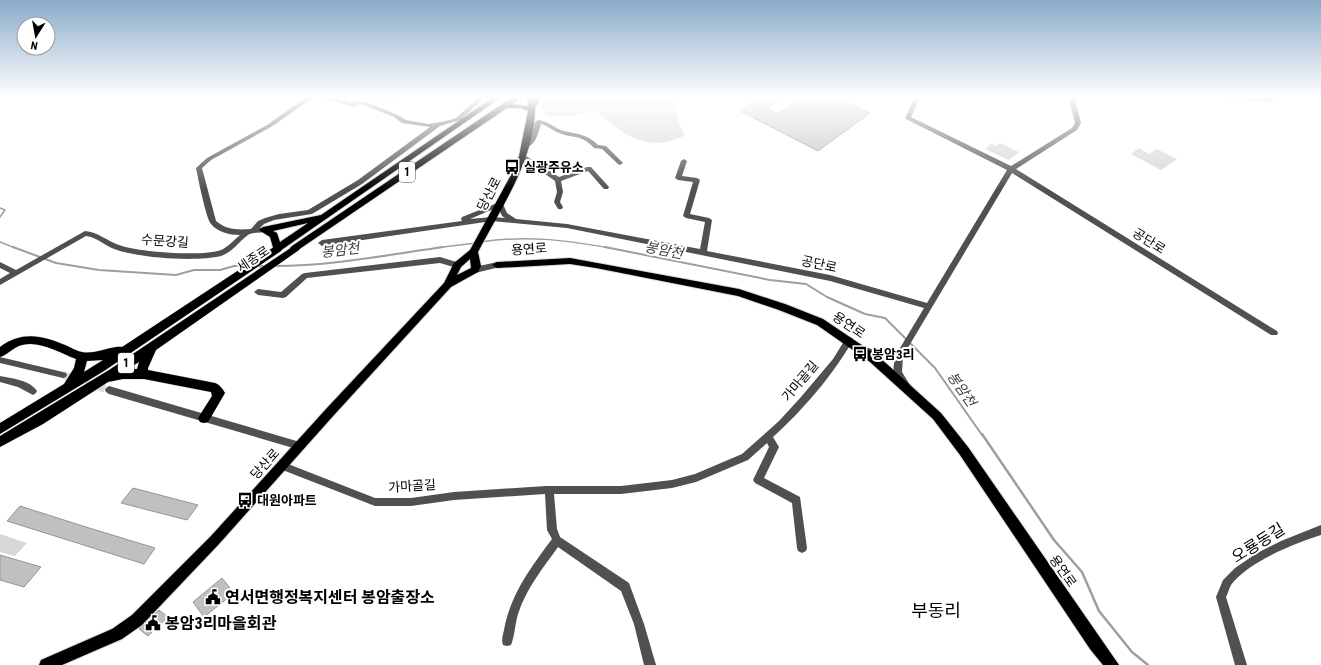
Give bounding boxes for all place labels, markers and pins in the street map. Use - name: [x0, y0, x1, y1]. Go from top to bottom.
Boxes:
- bus stop icon: 실광주유소: [503, 158, 521, 176]
- place label: 실광주유소: [524, 160, 584, 175]
- bus stop icon: 봉암3리: [851, 345, 869, 363]
- place label: 봉암3리: [872, 347, 914, 362]
- bus stop icon: 대원아파트: [236, 491, 254, 509]
- place label: 대원아파트: [257, 493, 317, 508]
- public building icon: 연서면행정복지센터 봉암출장소: [204, 588, 222, 606]
- place label: 연서면행정복지센터 봉암출장소: [225, 588, 435, 607]
- public building icon: 봉암3리마을회관: [144, 614, 162, 632]
- place label: 봉암3리마을회관: [165, 614, 276, 633]

